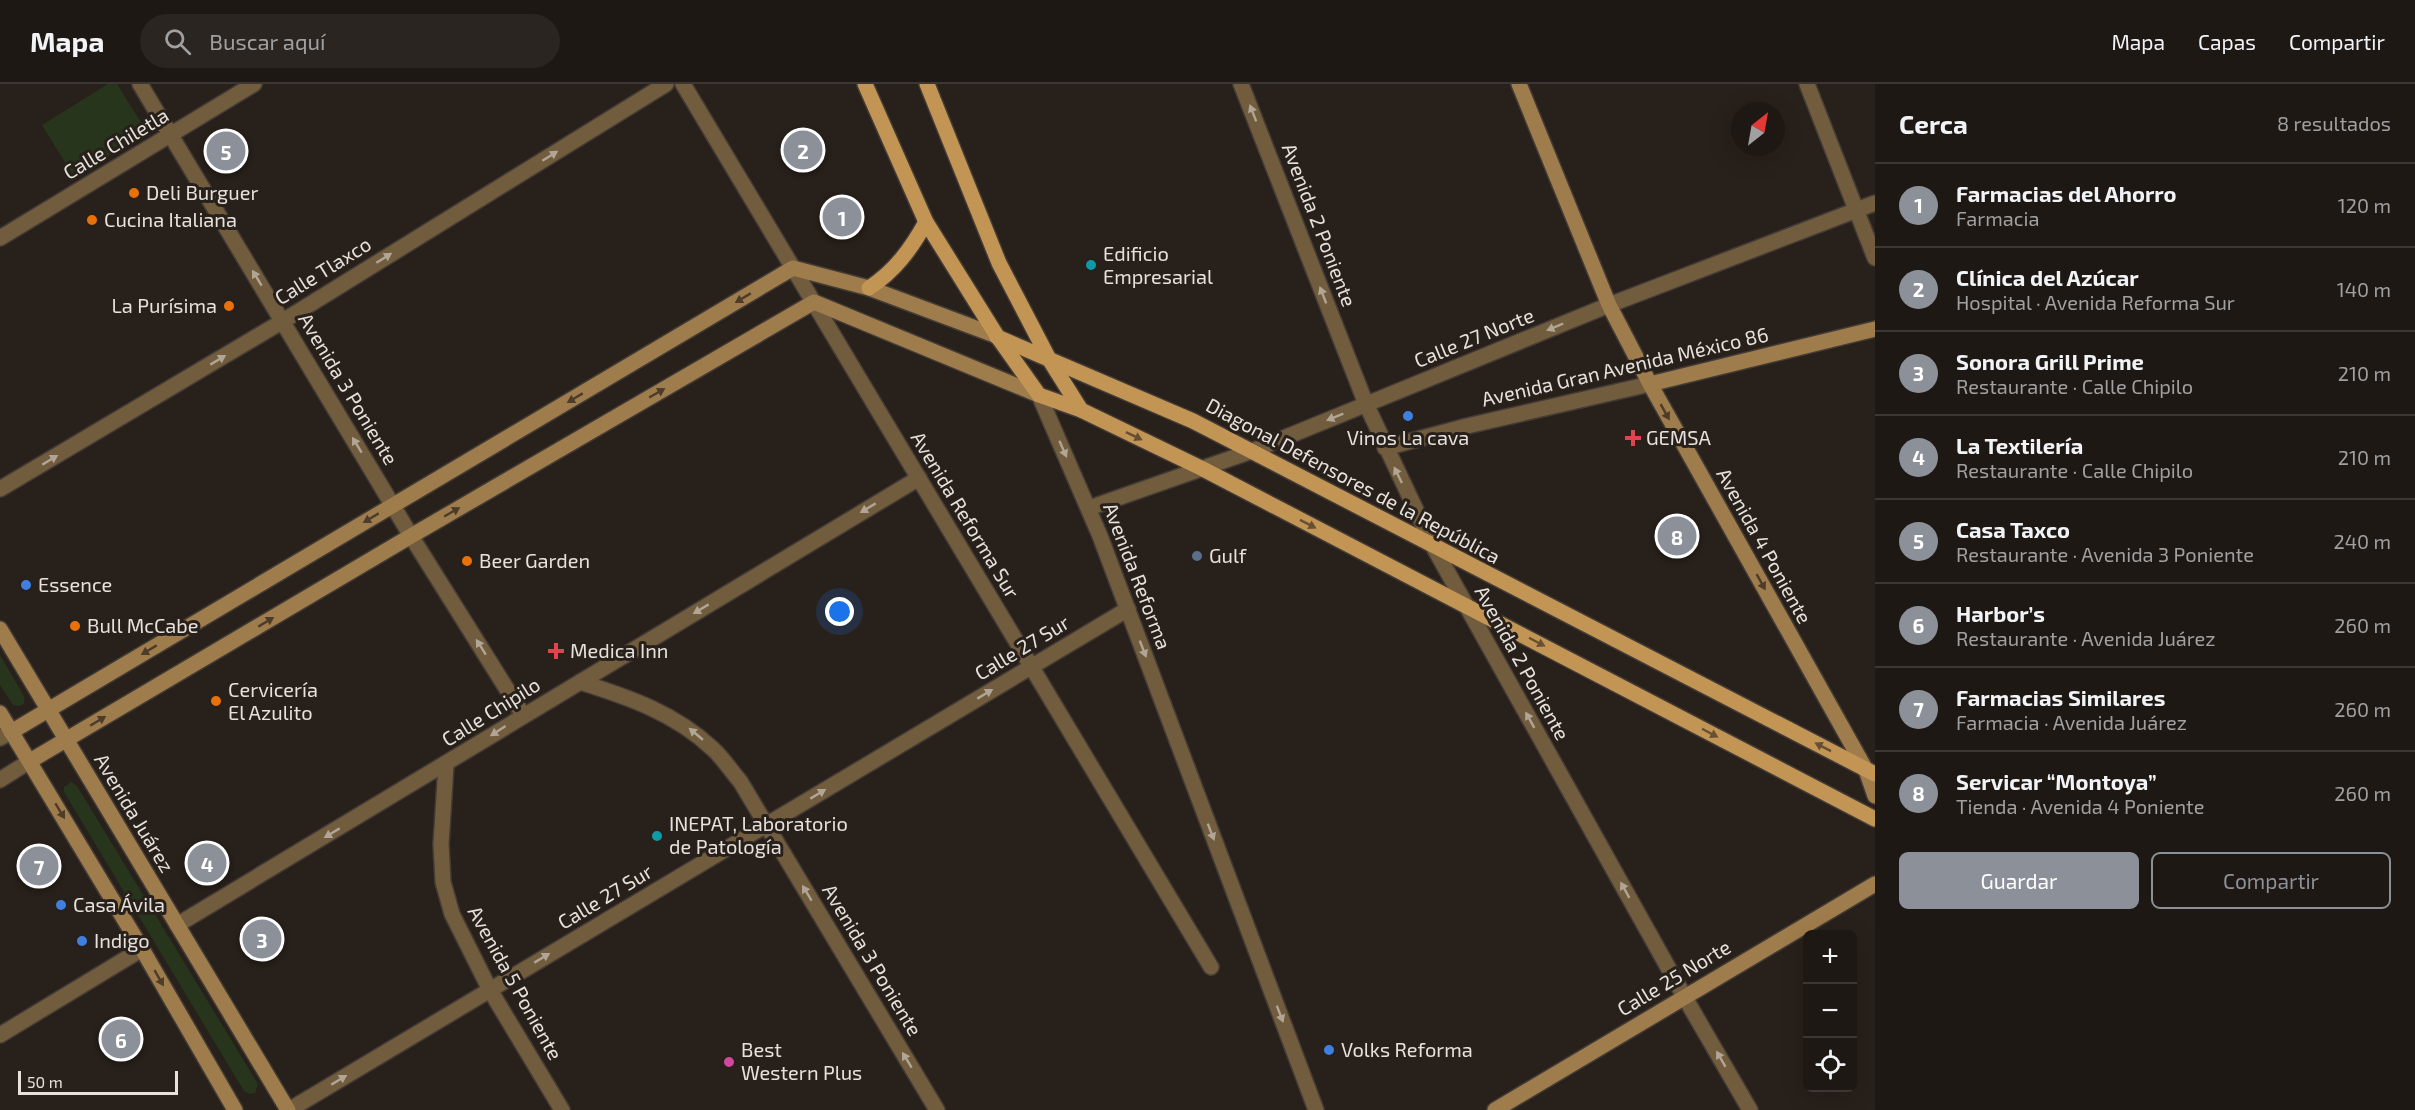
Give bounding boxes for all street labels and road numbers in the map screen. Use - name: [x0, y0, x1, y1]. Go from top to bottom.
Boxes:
- street label: Calle Chiletla: [58, 102, 173, 184]
- street label: Avenida 2 Poniente: [1278, 140, 1362, 310]
- street label: Calle Tlaxco: [270, 231, 375, 309]
- street label: Calle 27 Norte: [1410, 302, 1537, 372]
- street label: Avenida 3 Poniente: [294, 308, 404, 469]
- street label: Avenida Gran Avenida México 86: [1479, 321, 1770, 411]
- street label: Diagonal Defensores de la República: [1202, 392, 1505, 568]
- street label: Avenida Reforma Sur: [907, 427, 1025, 602]
- street label: Avenida 4 Poniente: [1712, 464, 1818, 627]
- street label: Avenida Reforma: [1099, 499, 1177, 652]
- street label: Avenida 2 Poniente: [1470, 581, 1575, 744]
- street label: Calle 27 Sur: [970, 610, 1073, 685]
- street label: Calle Chipilo: [437, 671, 544, 751]
- street label: Avenida Juárez: [90, 749, 180, 876]
- street label: Calle 27 Sur: [553, 859, 656, 934]
- street label: Avenida 3 Poniente: [818, 879, 928, 1040]
- street label: Avenida 5 Poniente: [464, 901, 568, 1064]
- street label: Calle 25 Norte: [1613, 934, 1734, 1020]

